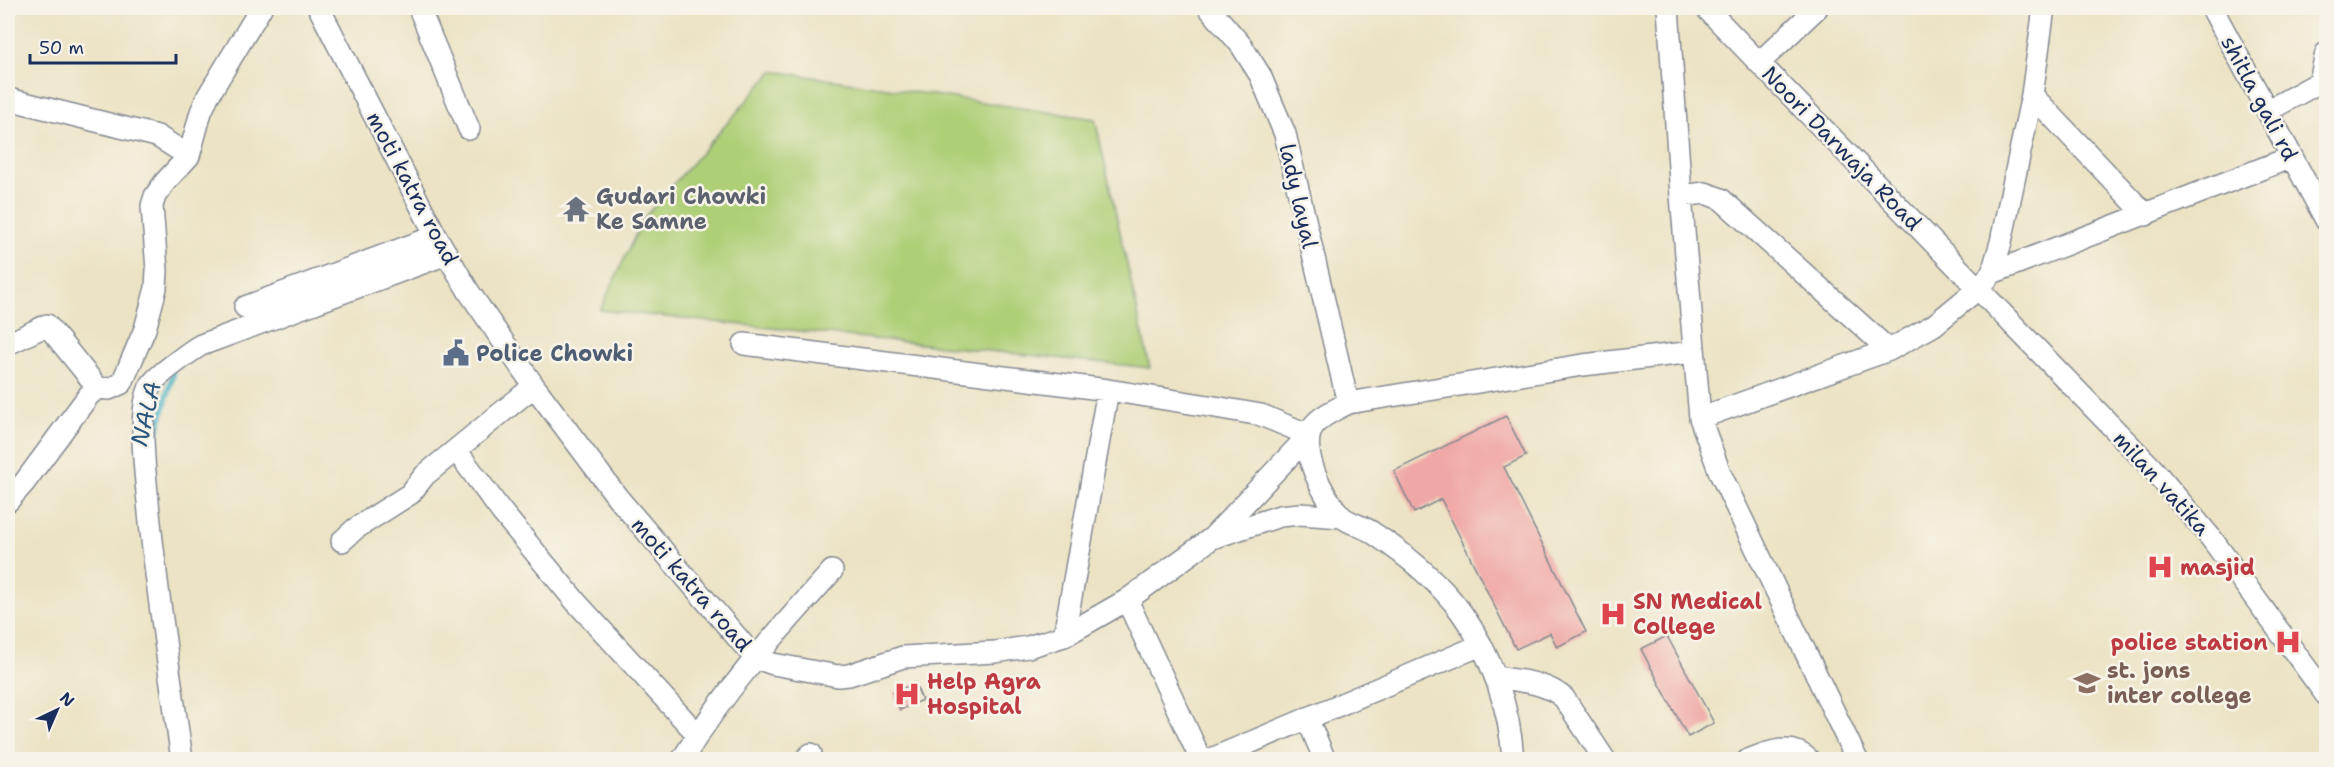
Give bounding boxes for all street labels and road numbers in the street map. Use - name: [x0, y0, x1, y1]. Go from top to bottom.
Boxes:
- street label: shitla gali rd: [2214, 31, 2305, 166]
- street label: Noori Darwaja Road: [1755, 60, 1928, 237]
- street label: moti katra road: [360, 107, 465, 270]
- street label: lady layal: [1272, 141, 1325, 252]
- street label: milan vatika: [2107, 425, 2217, 542]
- street label: moti katra road: [625, 511, 758, 658]

